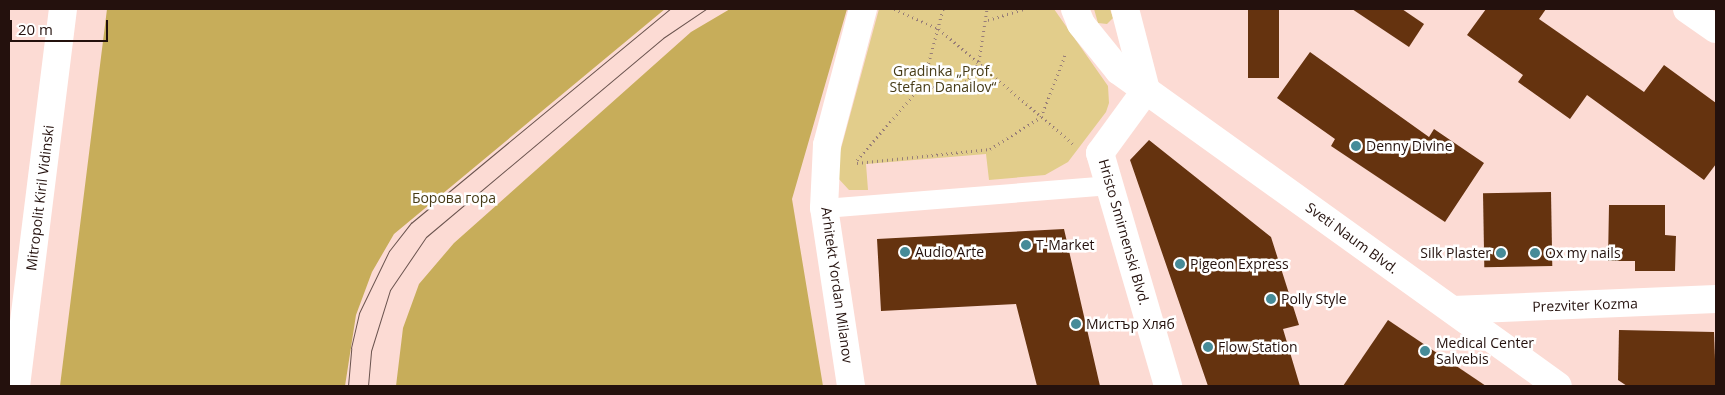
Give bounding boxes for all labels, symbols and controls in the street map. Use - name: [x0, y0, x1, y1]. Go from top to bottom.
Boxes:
- scale bar: [12, 10, 110, 42]
- text: 20 m: [18, 19, 53, 39]
- park label: Gradinka „Prof. Stefan Danailov“: [890, 63, 996, 95]
- street label: Mitropolit Kiril Vidinski: [23, 124, 57, 272]
- place label: Denny Divine: [1366, 138, 1453, 154]
- marker: Denny Divine: [1350, 140, 1362, 152]
- street label: Hristo Smirnenski Blvd.: [1095, 157, 1153, 307]
- park label: Борова гора: [412, 190, 496, 206]
- street label: Sveti Naum Blvd.: [1303, 199, 1401, 277]
- street label: Arhitekt Yordan Milanov: [818, 206, 856, 364]
- place label: T-Market: [1036, 237, 1095, 253]
- marker: T-Market: [1020, 239, 1032, 251]
- place label: Audio Arte: [915, 244, 984, 260]
- place label: Silk Plaster: [1420, 245, 1491, 261]
- place label: Ox my nails: [1545, 245, 1621, 261]
- marker: Audio Arte: [899, 246, 911, 258]
- marker: Silk Plaster: [1495, 247, 1507, 259]
- marker: Ox my nails: [1529, 247, 1541, 259]
- place label: Pigeon Express: [1190, 256, 1289, 272]
- marker: Pigeon Express: [1174, 258, 1186, 270]
- place label: Polly Style: [1281, 291, 1347, 307]
- marker: Polly Style: [1265, 293, 1277, 305]
- street label: Prezviter Kozma: [1532, 295, 1638, 315]
- place label: Мистър Хляб: [1086, 316, 1175, 332]
- marker: Мистър Хляб: [1070, 318, 1082, 330]
- place label: Medical Center Salvebis: [1436, 335, 1534, 368]
- place label: Flow Station: [1218, 339, 1298, 355]
- marker: Flow Station: [1202, 341, 1214, 353]
- marker: Medical Center Salvebis: [1418, 344, 1432, 358]

